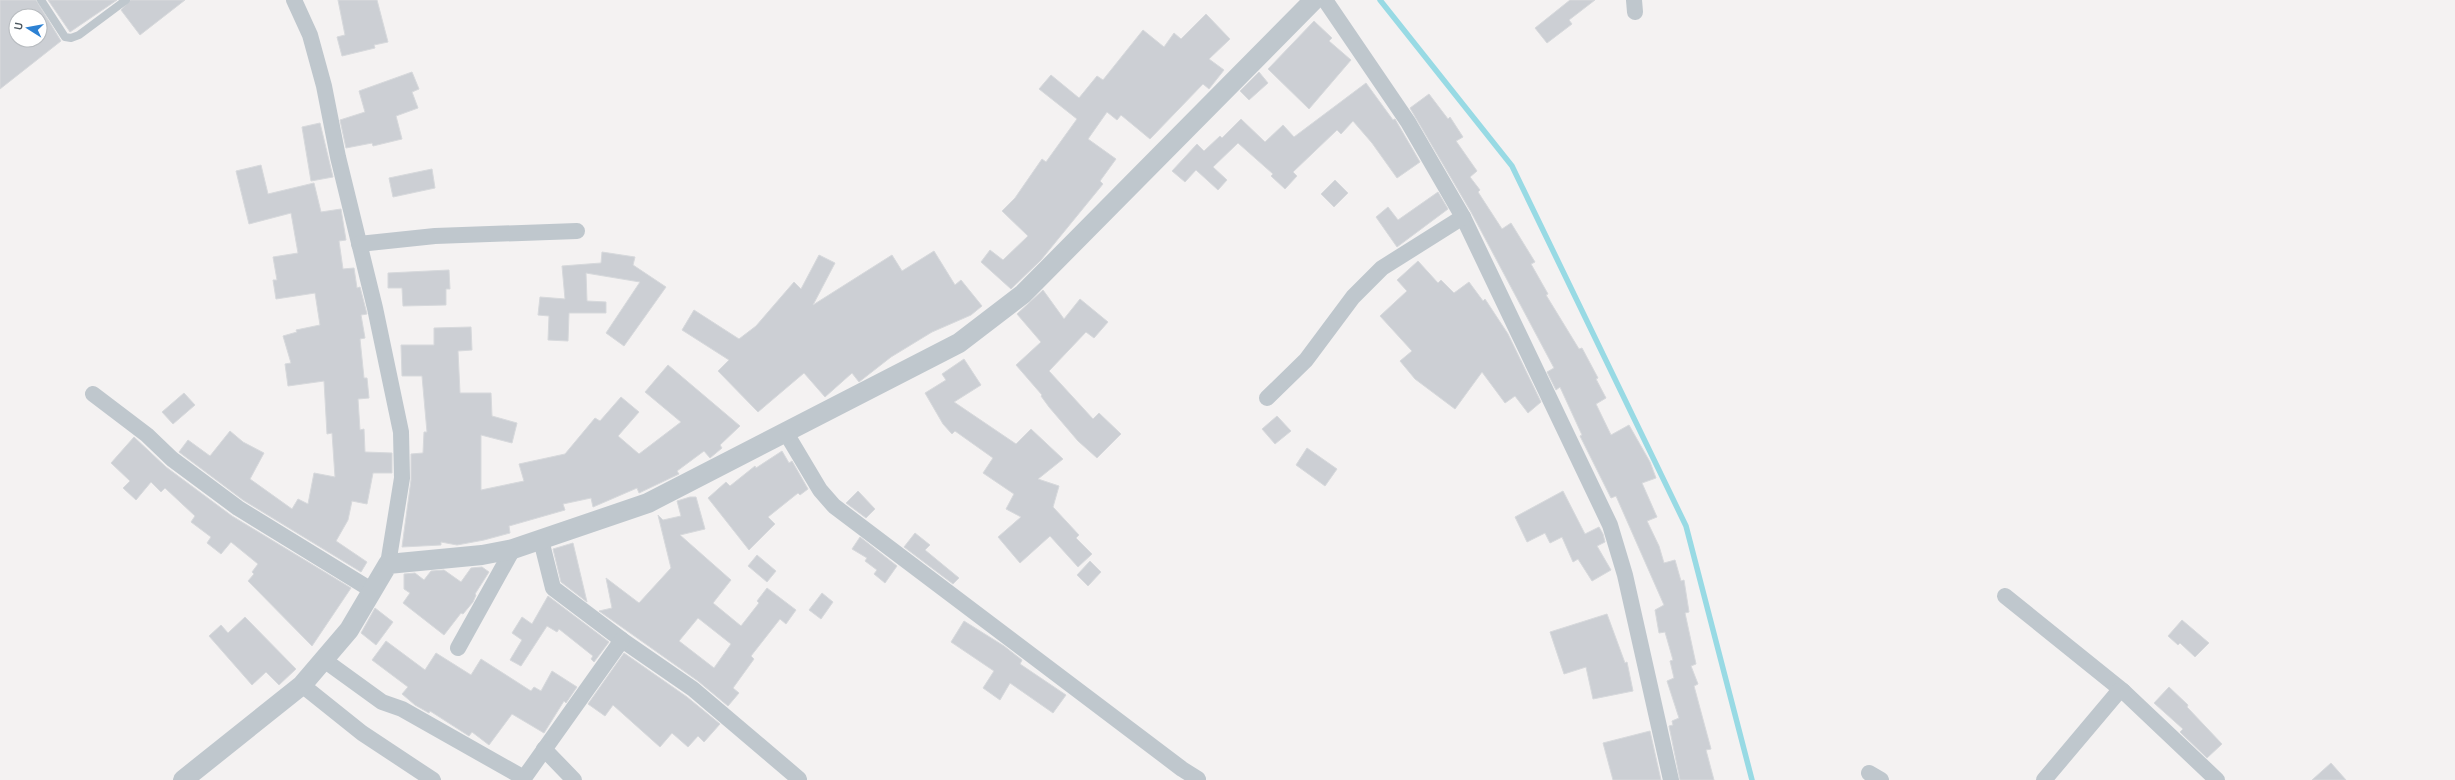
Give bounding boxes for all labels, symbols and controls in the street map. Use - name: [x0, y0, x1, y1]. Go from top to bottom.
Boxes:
- north arrow: [8, 8, 48, 48]
- text: U: [11, 21, 26, 31]

